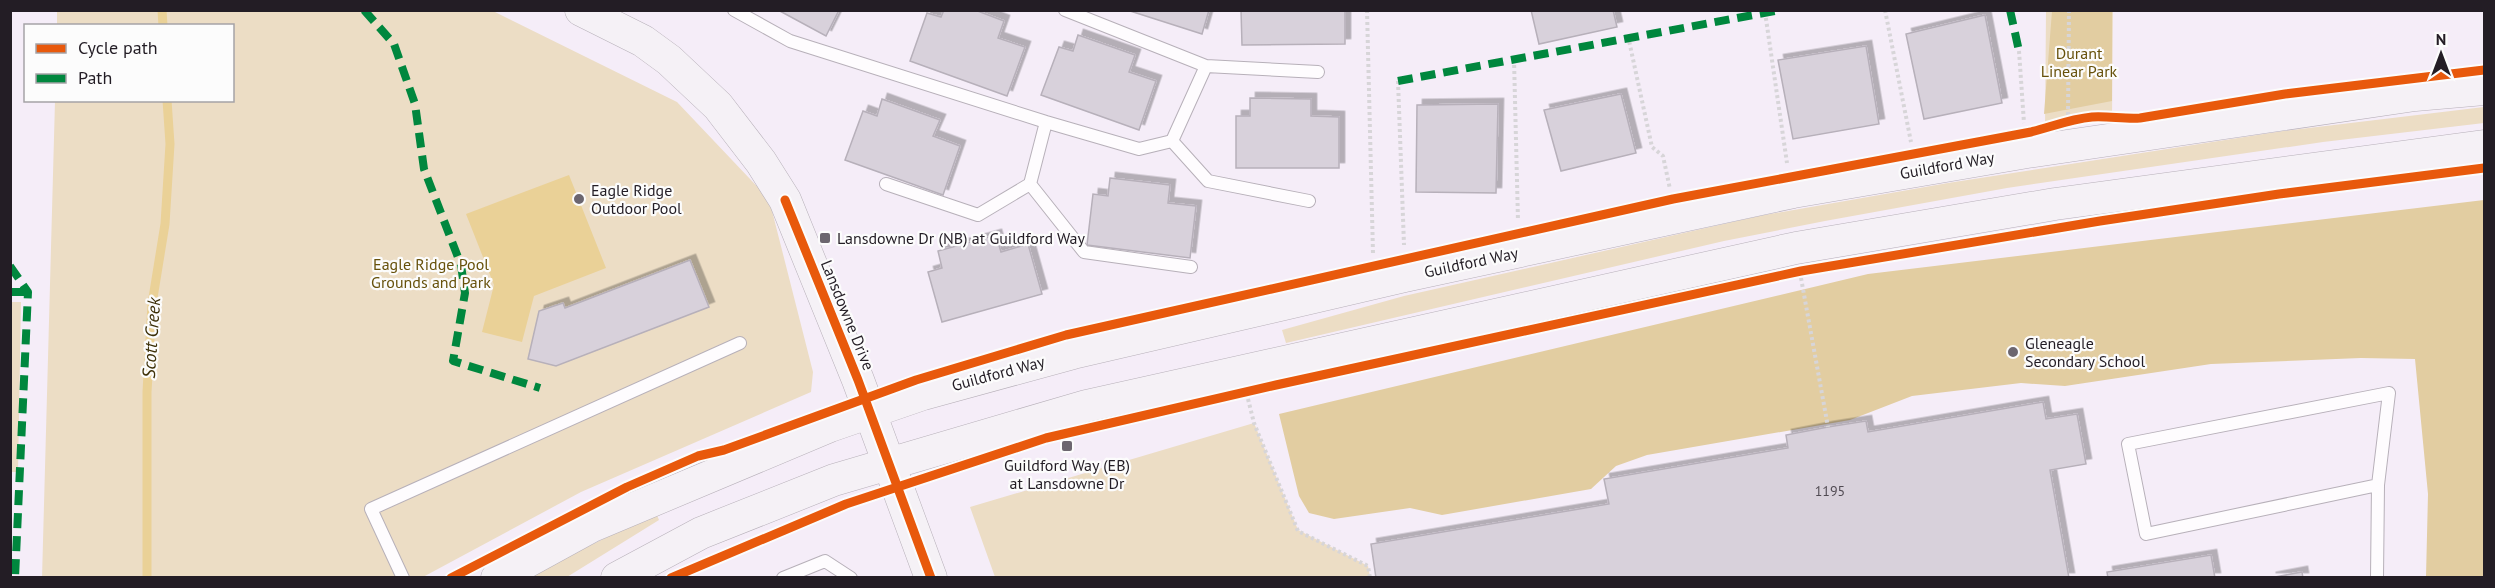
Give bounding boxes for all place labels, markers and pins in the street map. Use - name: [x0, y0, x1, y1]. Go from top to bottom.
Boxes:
- place label: Eagle Ridge Outdoor Pool: [591, 180, 682, 218]
- marker: Eagle Ridge Outdoor Pool: [572, 192, 586, 206]
- place label: Lansdowne Dr (NB) at Guildford Way: [837, 228, 1085, 248]
- marker: Lansdowne Dr (NB) at Guildford Way: [818, 231, 832, 245]
- place label: Gleneagle Secondary School: [2025, 333, 2145, 371]
- marker: Gleneagle Secondary School: [2006, 345, 2020, 359]
- marker: Guildford Way (EB) at Lansdowne Dr: [1060, 439, 1074, 453]
- place label: Guildford Way (EB) at Lansdowne Dr: [1004, 455, 1130, 493]

